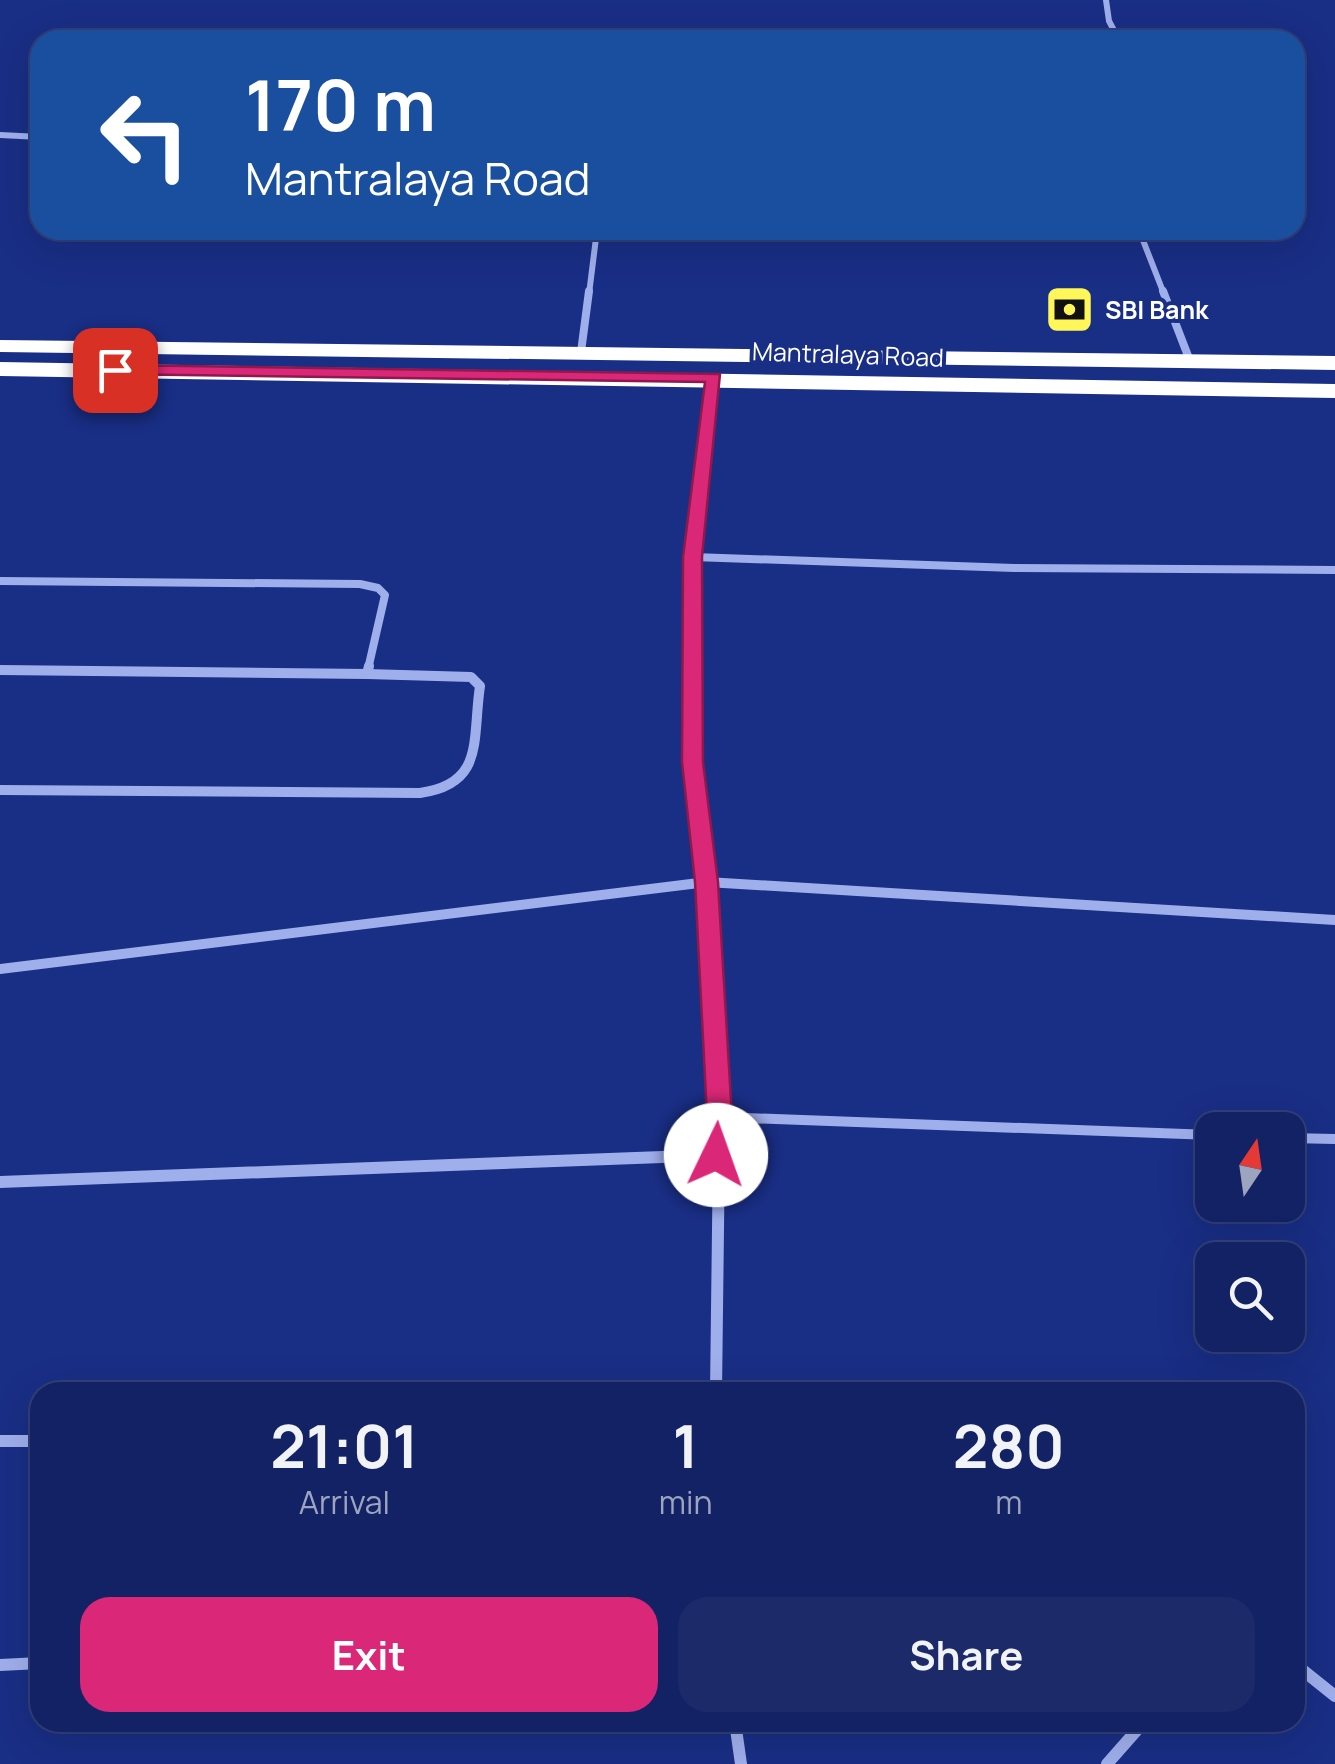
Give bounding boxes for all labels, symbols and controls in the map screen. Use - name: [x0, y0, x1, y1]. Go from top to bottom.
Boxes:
- text: 170 m: [245, 56, 436, 152]
- icon: left: [80, 70, 210, 200]
- text: Mantralaya Road: [245, 147, 591, 209]
- bank icon: SBI Bank: [1044, 283, 1096, 335]
- place label: SBI Bank: [1105, 292, 1209, 327]
- pin: [73, 328, 158, 413]
- street label: Mantralaya Road: [751, 333, 945, 375]
- icon: arrive: [88, 343, 143, 398]
- position arrow: [664, 1103, 768, 1207]
- north arrow: [1195, 1112, 1305, 1222]
- map controls: [1195, 1112, 1305, 1352]
- button: search: [1195, 1242, 1305, 1352]
- text: 21:01: [270, 1404, 419, 1486]
- text: 1: [673, 1404, 699, 1486]
- text: 280: [953, 1404, 1065, 1486]
- text: Arrival: [299, 1480, 390, 1524]
- text: min: [659, 1480, 712, 1524]
- text: m: [995, 1480, 1022, 1524]
- button: Exit: [80, 1597, 658, 1712]
- button: Share: [678, 1597, 1255, 1712]

